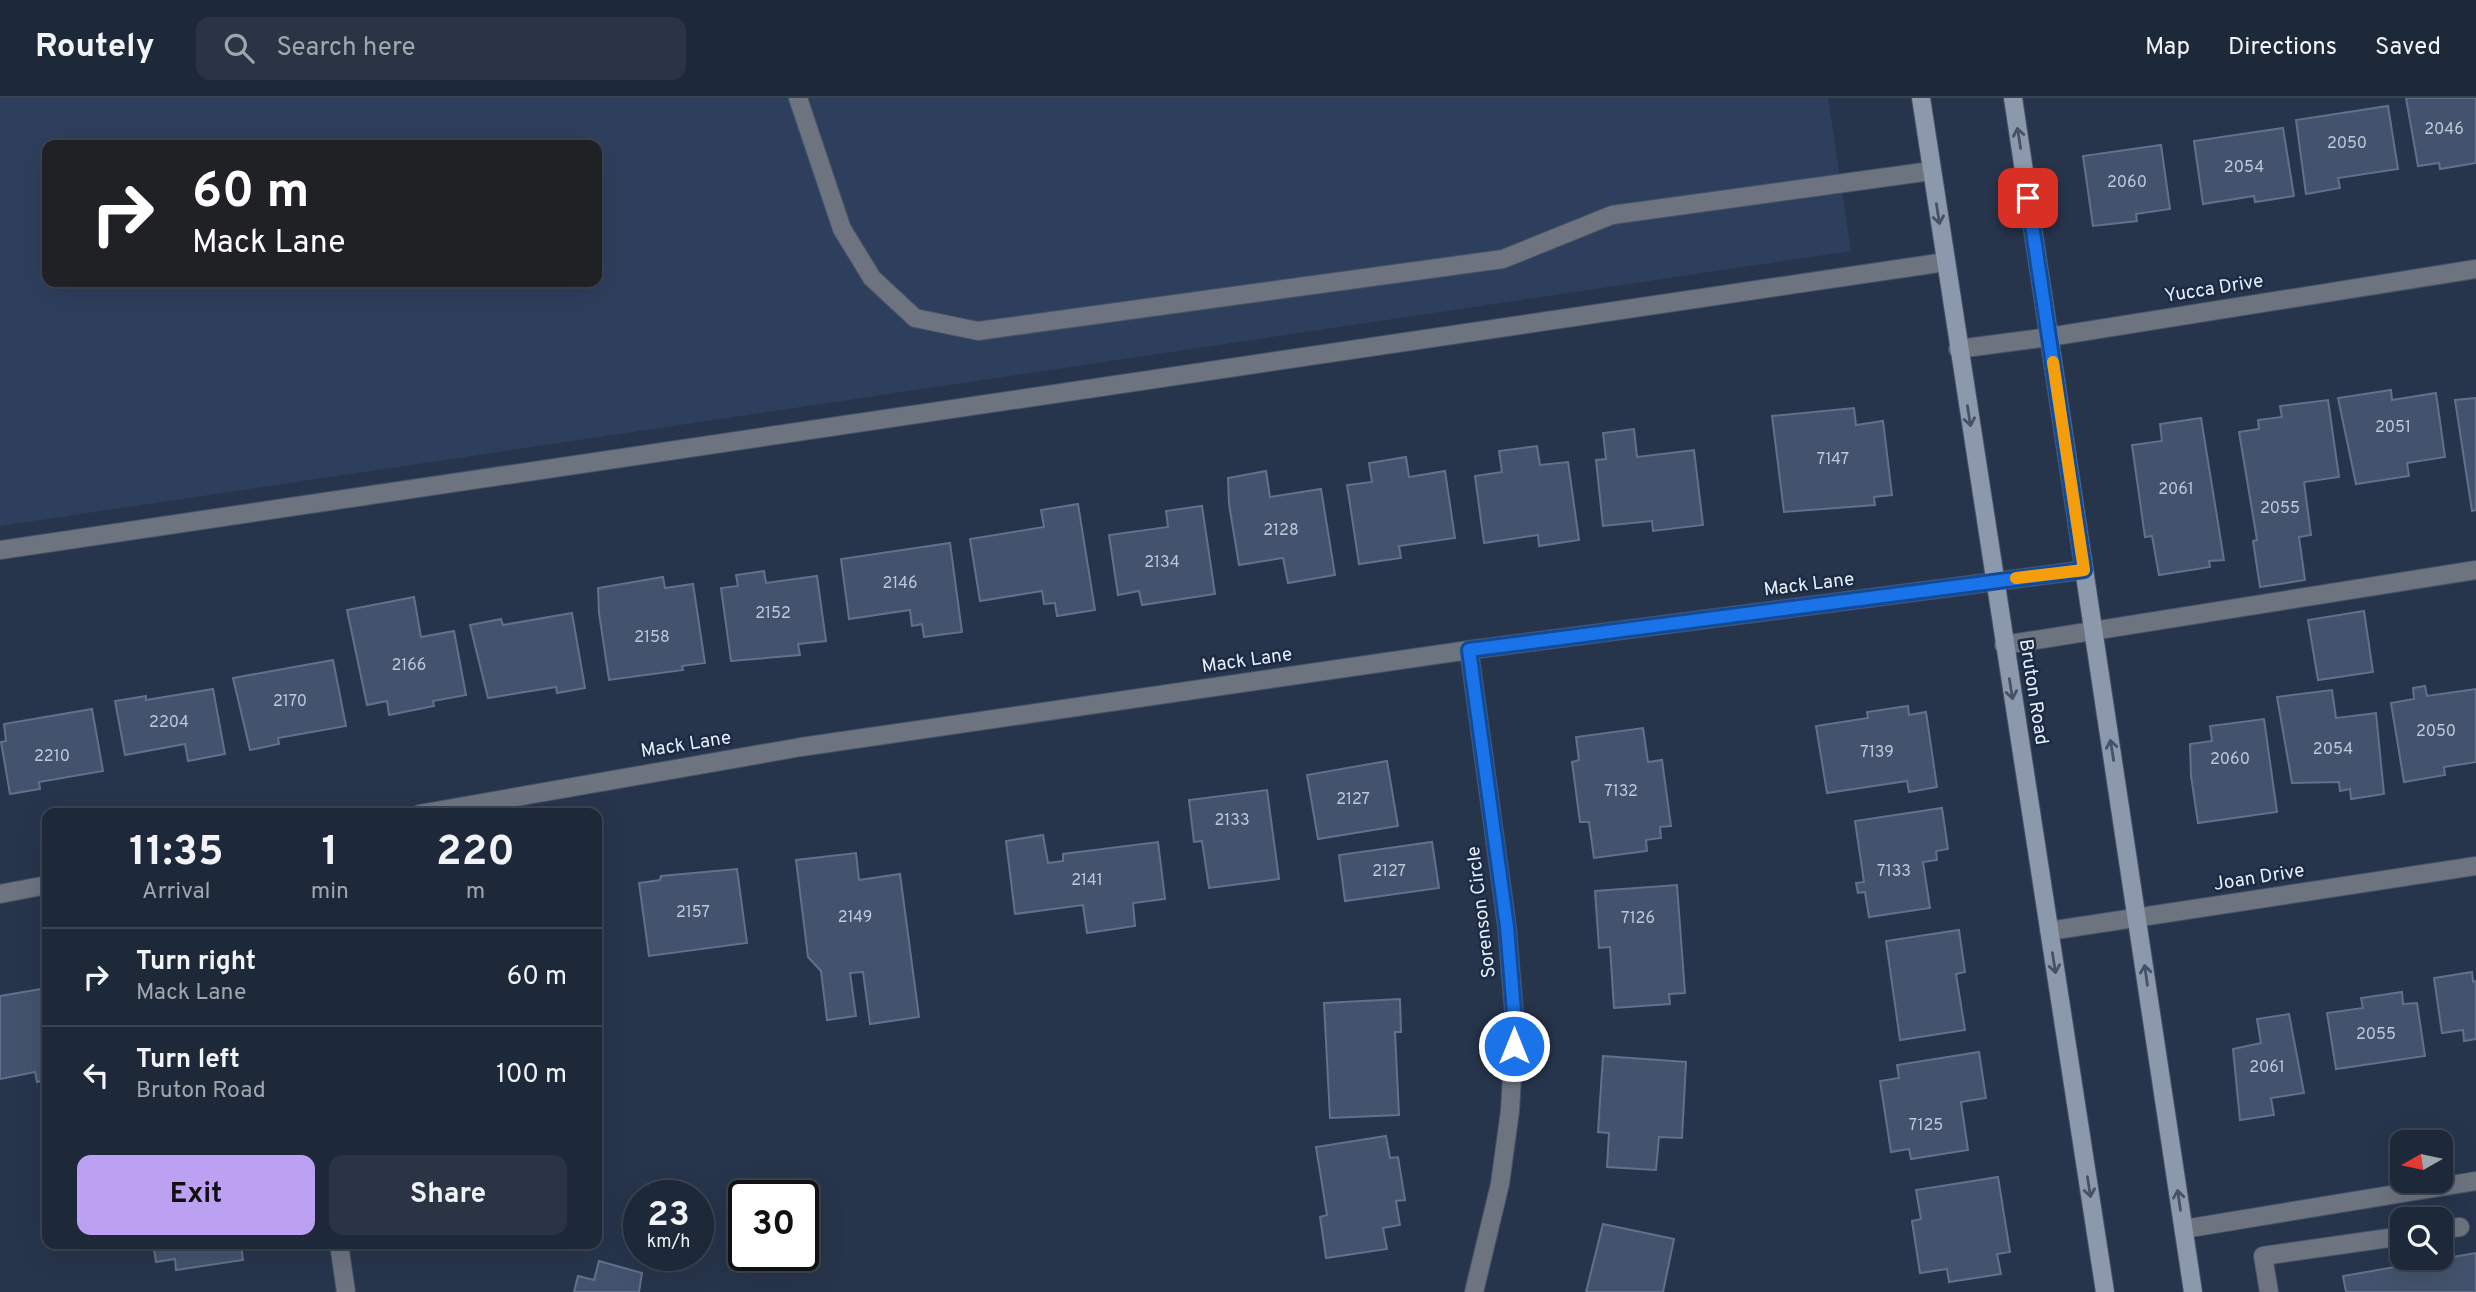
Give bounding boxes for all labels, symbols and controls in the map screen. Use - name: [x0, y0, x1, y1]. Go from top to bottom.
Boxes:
- search box: [196, 17, 686, 80]
- text: Routely: [35, 27, 154, 69]
- icon: search: [220, 29, 258, 67]
- text: Search here: [276, 32, 415, 65]
- text: Map: [2145, 33, 2190, 63]
- text: Directions: [2228, 33, 2337, 63]
- text: Saved: [2375, 33, 2441, 63]
- house number: 2046: [2424, 120, 2464, 140]
- one-way arrow: [2012, 127, 2025, 150]
- house number: 2050: [2327, 134, 2367, 154]
- house number: 2054: [2224, 158, 2264, 178]
- text: 60 m: [192, 163, 310, 225]
- icon: right: [77, 168, 168, 259]
- pin: [1998, 168, 2058, 228]
- house number: 2060: [2107, 173, 2147, 193]
- icon: arrive: [2009, 179, 2047, 217]
- one-way arrow: [1932, 202, 1945, 225]
- text: Mack Lane: [192, 224, 345, 264]
- street label: Yucca Drive: [2163, 269, 2265, 309]
- one-way arrow: [1963, 404, 1976, 427]
- house number: 2051: [2375, 418, 2411, 438]
- house number: 7147: [1817, 450, 1849, 470]
- house number: 2061: [2158, 480, 2194, 500]
- house number: 2055: [2260, 499, 2300, 519]
- house number: 2128: [1263, 521, 1299, 541]
- house number: 2134: [1144, 553, 1180, 573]
- street label: Mack Lane: [1762, 568, 1856, 602]
- house number: 2146: [883, 574, 917, 594]
- house number: 2152: [755, 604, 791, 624]
- house number: 2158: [634, 628, 670, 648]
- street label: Bruton Road: [2013, 637, 2053, 747]
- street label: Mack Lane: [1200, 643, 1294, 679]
- house number: 2166: [392, 656, 426, 676]
- one-way arrow: [2005, 677, 2018, 700]
- house number: 2170: [273, 692, 307, 712]
- house number: 2204: [149, 713, 189, 733]
- house number: 2050: [2416, 722, 2456, 742]
- street label: Mack Lane: [639, 726, 733, 764]
- one-way arrow: [2105, 739, 2118, 762]
- house number: 2054: [2313, 740, 2353, 760]
- house number: 7139: [1860, 743, 1894, 763]
- house number: 2210: [34, 747, 70, 767]
- house number: 2060: [2210, 750, 2250, 770]
- house number: 7132: [1604, 782, 1638, 802]
- house number: 2127: [1336, 790, 1370, 810]
- house number: 2133: [1214, 811, 1250, 831]
- text: 11:35: [129, 827, 224, 880]
- text: 1: [321, 827, 338, 880]
- text: 220: [436, 827, 515, 880]
- street label: Sorenson Circle: [1462, 845, 1502, 979]
- street label: Joan Drive: [2212, 859, 2306, 897]
- house number: 2127: [1372, 862, 1406, 882]
- house number: 7133: [1877, 862, 1911, 882]
- house number: 2141: [1071, 871, 1103, 891]
- text: Arrival: [142, 878, 211, 907]
- text: min: [311, 878, 349, 907]
- text: m: [466, 878, 485, 907]
- house number: 2157: [676, 903, 710, 923]
- house number: 2149: [838, 908, 872, 928]
- house number: 7126: [1621, 909, 1655, 929]
- text: Turn right: [136, 946, 256, 979]
- one-way arrow: [2048, 951, 2061, 973]
- icon: right: [77, 958, 115, 996]
- text: 60 m: [507, 961, 567, 994]
- one-way arrow: [2139, 964, 2152, 987]
- text: Mack Lane: [136, 979, 246, 1008]
- position arrow: [1477, 1009, 1551, 1083]
- house number: 2055: [2356, 1025, 2396, 1045]
- text: Turn left: [136, 1044, 240, 1077]
- icon: left: [77, 1056, 115, 1094]
- house number: 2061: [2249, 1058, 2285, 1078]
- text: 100 m: [496, 1059, 567, 1092]
- text: Bruton Road: [136, 1077, 266, 1106]
- house number: 7125: [1909, 1116, 1943, 1136]
- north arrow: [2390, 1130, 2454, 1194]
- map controls: [2390, 1130, 2453, 1270]
- button: Exit: [77, 1155, 315, 1235]
- button: Share: [329, 1155, 567, 1235]
- one-way arrow: [2083, 1175, 2096, 1198]
- speed limit sign: 30: [728, 1180, 819, 1271]
- one-way arrow: [2173, 1189, 2186, 1212]
- text: 23: [647, 1194, 690, 1238]
- button: search: [2390, 1207, 2453, 1270]
- text: km/h: [647, 1231, 690, 1254]

